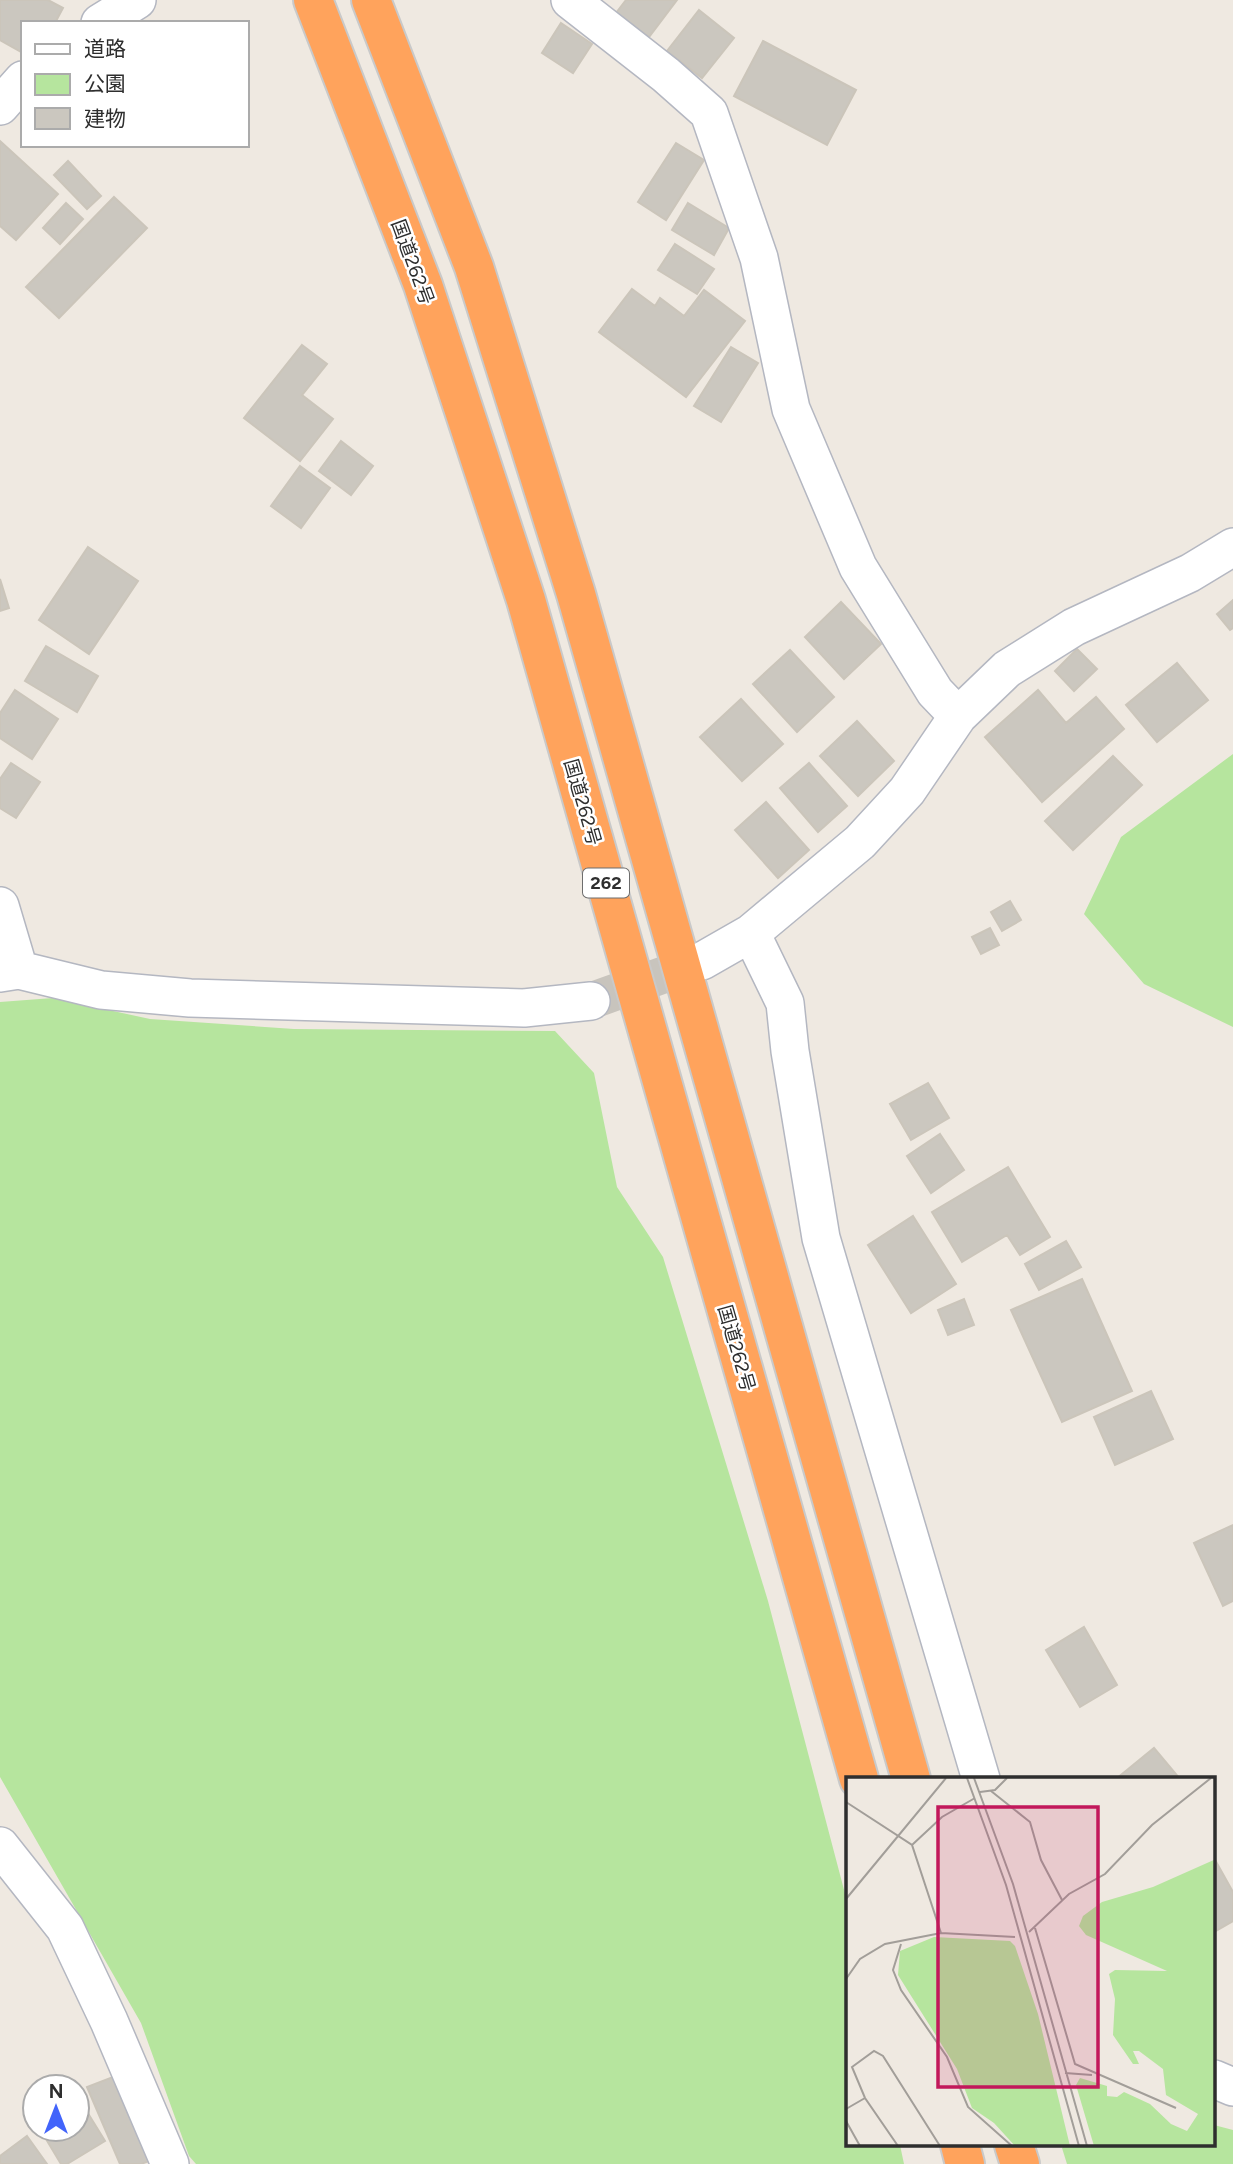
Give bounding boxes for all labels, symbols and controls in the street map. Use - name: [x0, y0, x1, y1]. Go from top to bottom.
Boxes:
- legend: [21, 21, 248, 147]
- text: 道路: [84, 36, 126, 61]
- text: 公園: [84, 71, 126, 96]
- text: 建物: [84, 106, 126, 131]
- street label: 国道262号: [387, 216, 439, 308]
- street label: 国道262号: [559, 756, 606, 848]
- road number: 262: [583, 868, 629, 898]
- street label: 国道262号: [713, 1302, 760, 1394]
- inset map: [846, 1777, 1216, 2146]
- north arrow: [21, 2073, 91, 2143]
- text: N: [49, 2080, 63, 2103]

